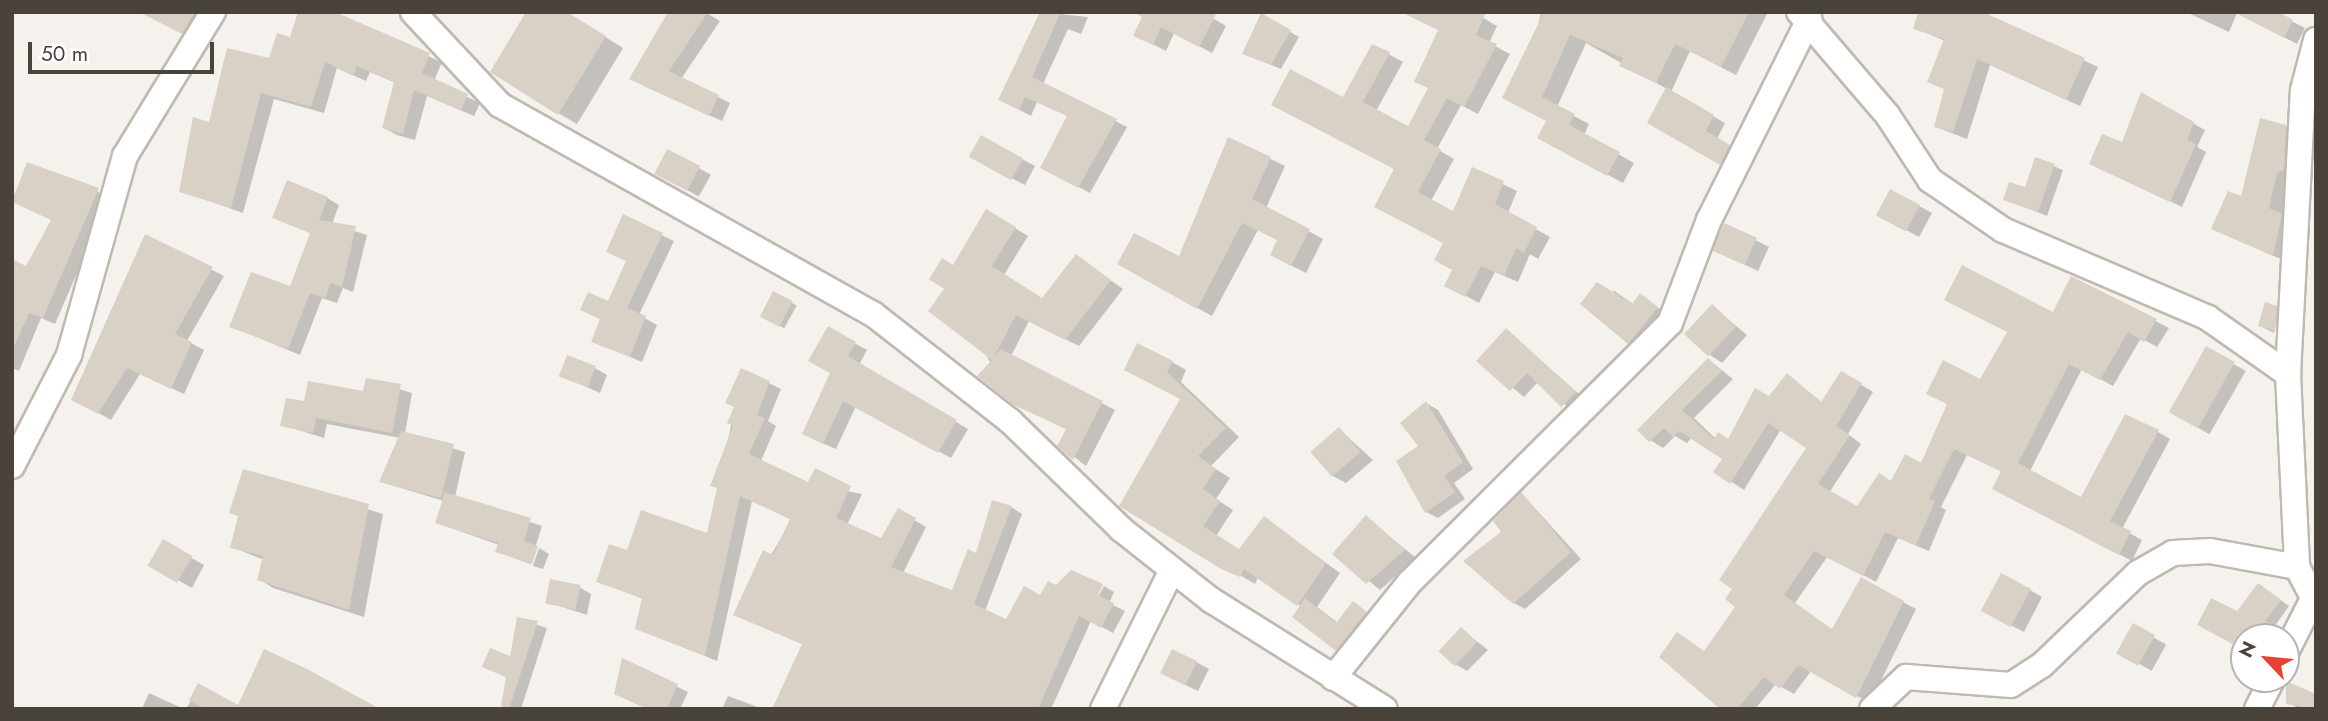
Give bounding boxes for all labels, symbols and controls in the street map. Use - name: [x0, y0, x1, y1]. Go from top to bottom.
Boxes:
- scale bar: [32, 28, 217, 72]
- text: 50 m: [41, 39, 88, 69]
- north arrow: [2230, 623, 2300, 693]
- text: N: [2232, 637, 2263, 662]

